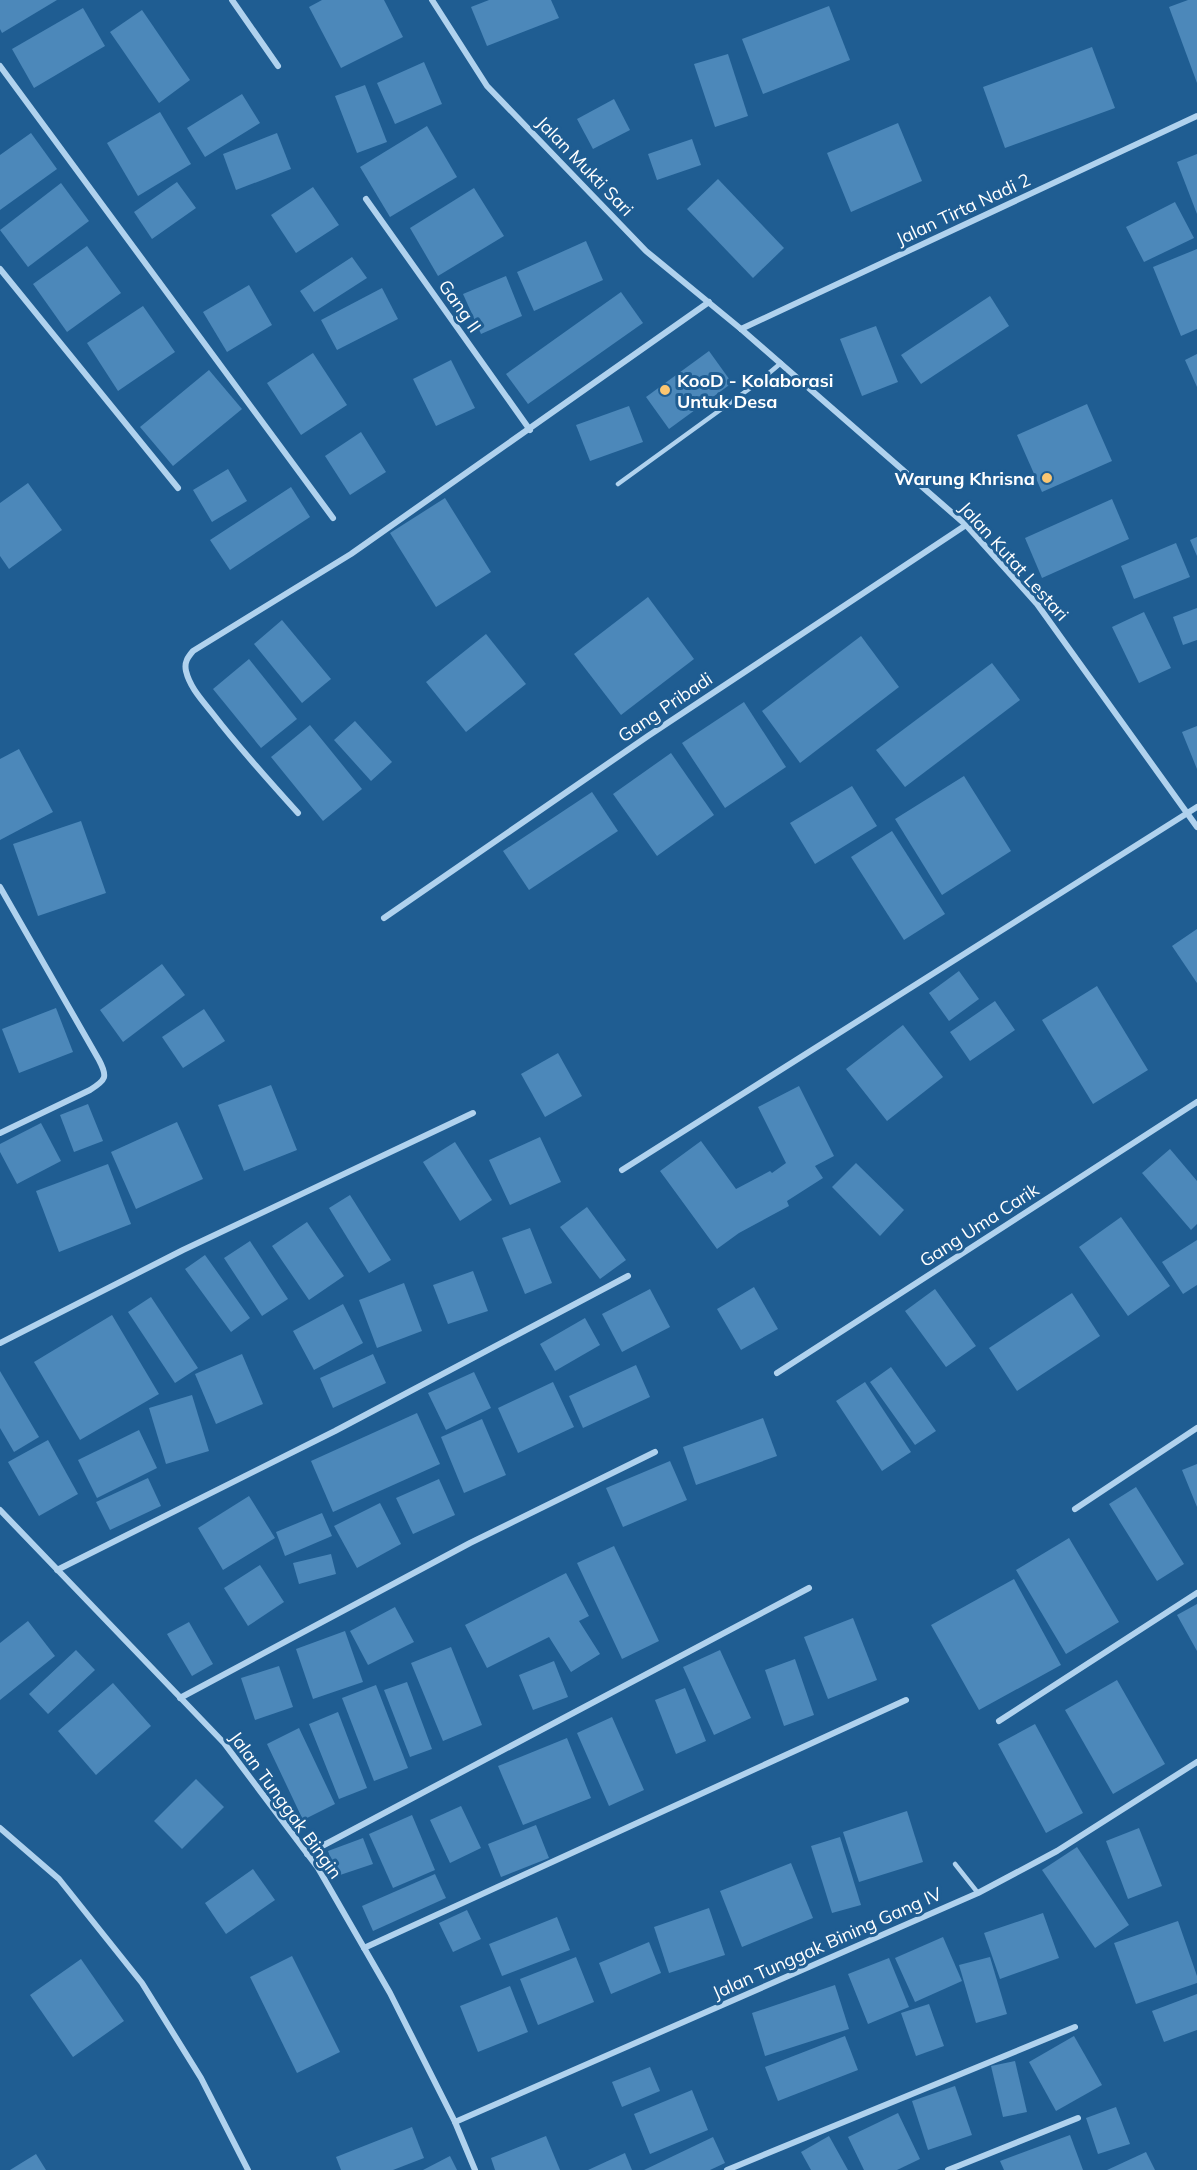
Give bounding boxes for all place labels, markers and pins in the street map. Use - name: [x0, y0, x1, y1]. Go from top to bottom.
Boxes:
- place label: KooD - Kolaborasi Untuk Desa: [677, 369, 833, 413]
- marker: KooD - Kolaborasi Untuk Desa: [658, 383, 672, 397]
- place label: Warung Khrisna: [894, 467, 1035, 490]
- marker: Warung Khrisna: [1040, 471, 1054, 485]

